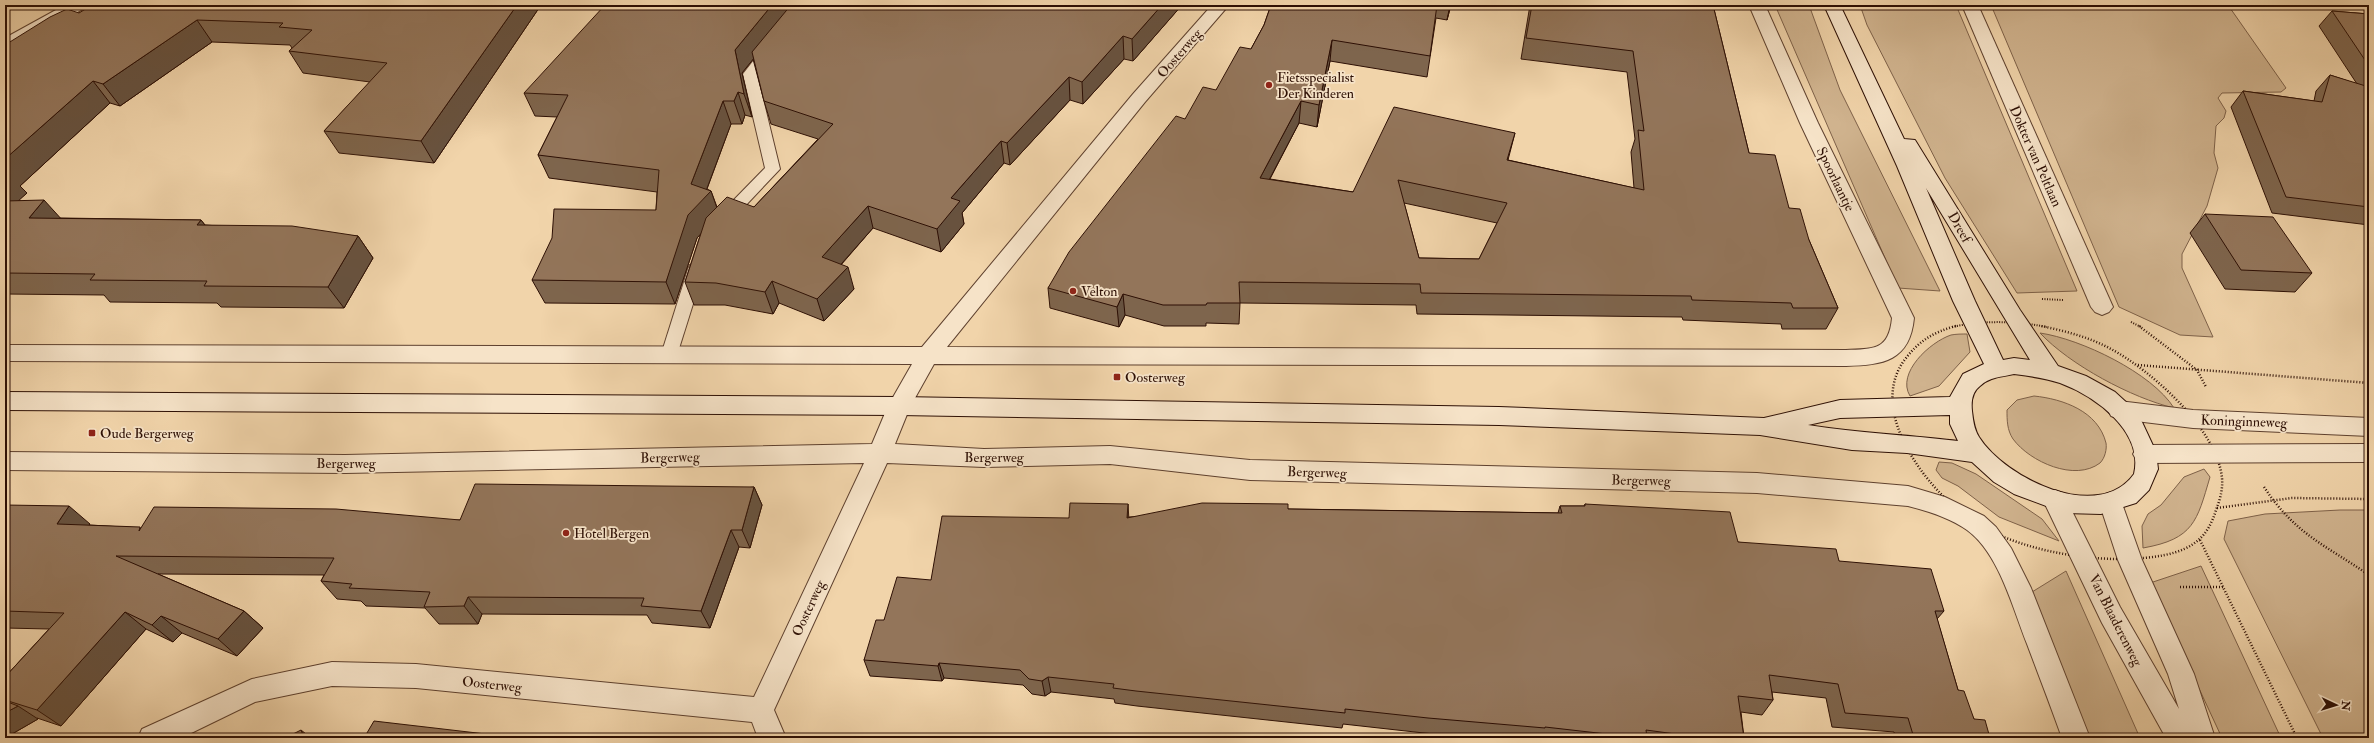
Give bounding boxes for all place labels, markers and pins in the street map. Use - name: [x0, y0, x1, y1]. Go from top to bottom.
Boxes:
- place label: Fietsspecialist Der Kinderen: [1277, 69, 1354, 102]
- marker: Fietsspecialist Der Kinderen: [1264, 80, 1274, 90]
- place label: Velton: [1081, 283, 1118, 300]
- marker: Velton: [1068, 286, 1078, 296]
- place label: Oosterweg: [1125, 369, 1186, 386]
- marker: Oosterweg: [1112, 372, 1122, 382]
- place label: Oude Bergerweg: [100, 425, 195, 442]
- marker: Oude Bergerweg: [87, 428, 97, 438]
- place label: Hotel Bergen: [574, 525, 649, 542]
- marker: Hotel Bergen: [561, 528, 571, 538]

